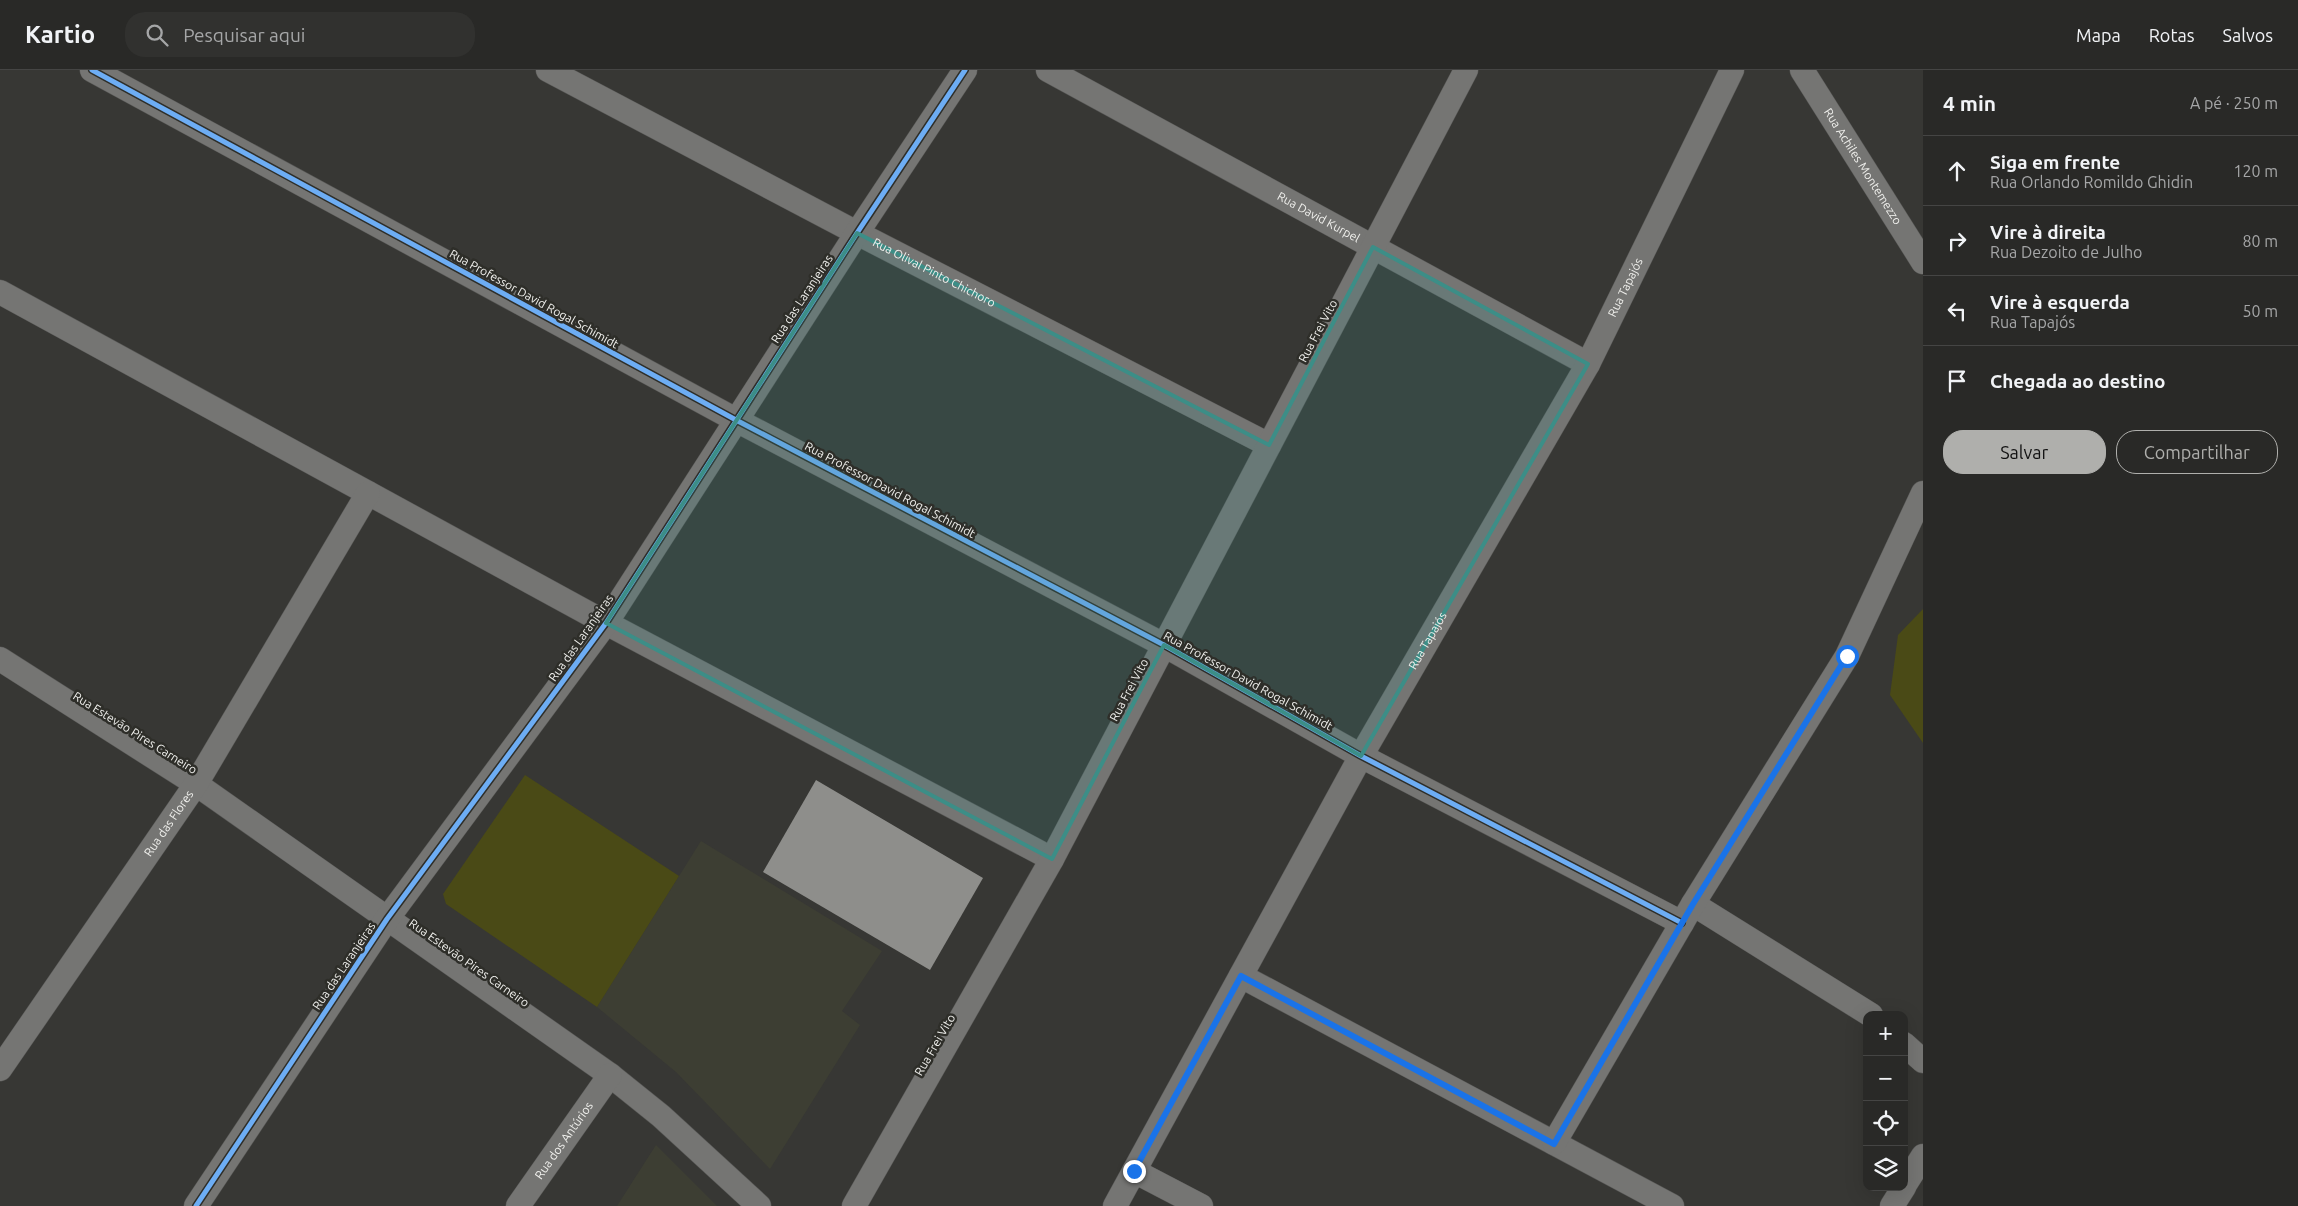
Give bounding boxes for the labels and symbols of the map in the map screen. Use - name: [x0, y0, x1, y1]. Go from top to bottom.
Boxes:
- street label: Rua Achiles Montemezzo: [1822, 106, 1905, 227]
- street label: Rua David Kurpel: [1275, 189, 1362, 245]
- street label: Rua Olival Pinto Chichoro: [871, 235, 998, 309]
- street label: Rua Professor David Rogal Schimidt: [448, 247, 621, 351]
- street label: Rua das Laranjeiras: [768, 252, 835, 345]
- street label: Rua Tapajós: [1605, 256, 1645, 319]
- street label: Rua Frei Vito: [1296, 297, 1339, 364]
- street label: Rua Professor David Rogal Schimidt: [803, 439, 978, 540]
- street label: Rua das Laranjeiras: [546, 592, 615, 683]
- street label: Rua Tapajós: [1406, 610, 1449, 671]
- street label: Rua Professor David Rogal Schimidt: [1162, 629, 1335, 733]
- route start: [1836, 645, 1859, 668]
- street label: Rua Frei Vito: [1107, 656, 1150, 723]
- street label: Rua Estevão Pires Carneiro: [71, 689, 200, 776]
- street label: Rua das Flores: [141, 788, 196, 859]
- street label: Rua Estevão Pires Carneiro: [407, 916, 532, 1009]
- street label: Rua das Laranjeiras: [310, 920, 378, 1012]
- street label: Rua Frei Vito: [912, 1012, 957, 1078]
- street label: Rua dos Antúrios: [532, 1099, 595, 1181]
- route end: [1123, 1160, 1146, 1183]

